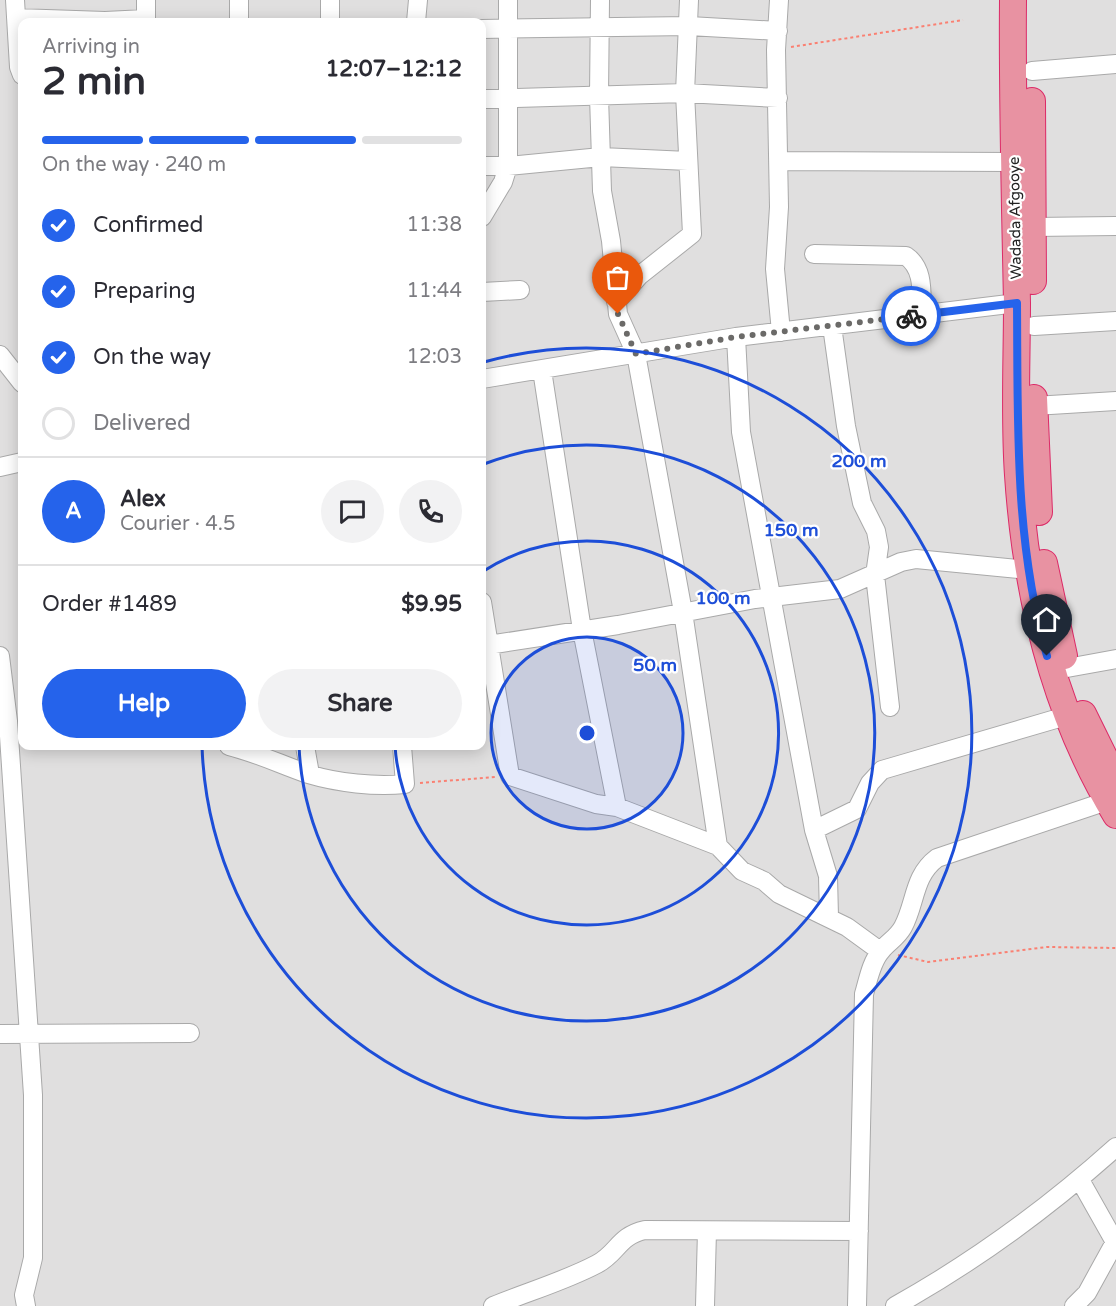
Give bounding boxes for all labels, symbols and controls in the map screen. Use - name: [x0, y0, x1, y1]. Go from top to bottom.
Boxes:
- text: Arriving in: [42, 35, 140, 59]
- text: 12:07–12:12: [325, 56, 462, 82]
- text: 2 min: [42, 58, 146, 105]
- text: On the way · 240 m: [42, 153, 226, 177]
- street label: Wadada Afgooye: [1005, 156, 1025, 280]
- icon: check: [42, 209, 75, 242]
- text: Confirmed: [93, 212, 203, 238]
- text: 11:38: [407, 213, 462, 237]
- pin: [592, 252, 643, 314]
- icon: bag: [601, 261, 634, 294]
- icon: check: [42, 275, 75, 308]
- text: Preparing: [93, 278, 196, 304]
- text: 11:44: [407, 279, 462, 303]
- courier: [881, 286, 941, 346]
- icon: bike: [895, 300, 928, 333]
- icon: check: [42, 341, 75, 374]
- text: On the way: [93, 344, 211, 370]
- text: 12:03: [407, 345, 462, 369]
- text: Delivered: [93, 410, 191, 436]
- text: 200 m: [831, 450, 887, 472]
- button: chat: [321, 480, 384, 543]
- button: phone: [399, 480, 462, 543]
- text: Alex: [120, 486, 166, 512]
- text: A: [65, 498, 82, 524]
- text: Courier · 4.5: [120, 512, 235, 536]
- text: 150 m: [763, 519, 819, 541]
- text: 100 m: [695, 587, 751, 609]
- text: Order #1489: [42, 591, 177, 617]
- text: $9.95: [401, 591, 462, 617]
- pin: [1021, 594, 1072, 656]
- icon: home: [1030, 603, 1063, 636]
- text: 50 m: [633, 654, 677, 676]
- button: Help: [42, 669, 246, 738]
- button: Share: [258, 669, 462, 738]
- centre of rings: [577, 723, 597, 743]

